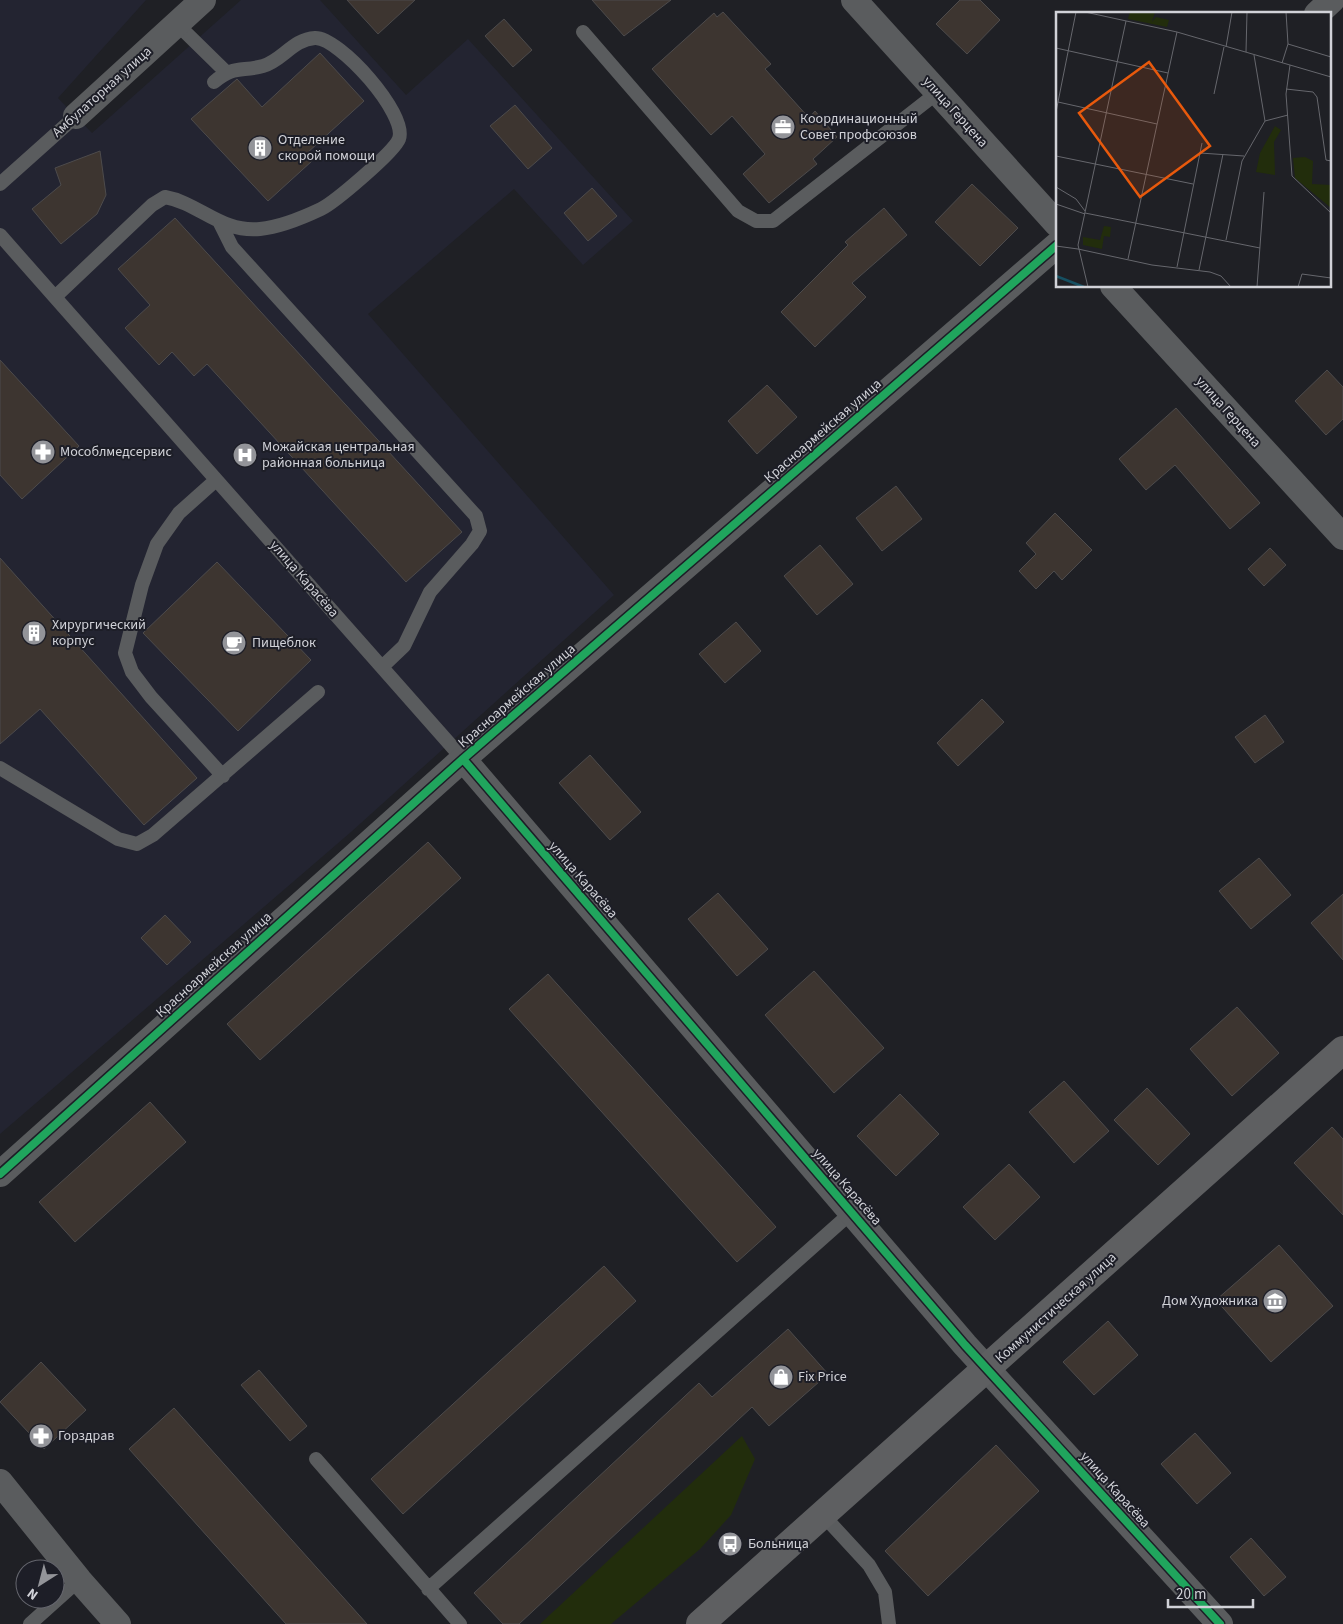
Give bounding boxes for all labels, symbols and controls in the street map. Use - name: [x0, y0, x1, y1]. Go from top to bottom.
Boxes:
- inset map: [1056, 12, 1330, 288]
- street label: Амбулаторная улица: [48, 42, 156, 142]
- street label: улица Герцена: [918, 72, 992, 152]
- place label: Координационный Совет профсоюзов: [800, 109, 918, 145]
- office icon: Координационный Совет профсоюзов: [770, 114, 796, 140]
- place label: Отделение скорой помощи: [278, 130, 375, 166]
- building icon: Отделение скорой помощи: [247, 135, 273, 161]
- street label: улица Герцена: [1191, 372, 1265, 452]
- street label: Красноармейская улица: [760, 374, 886, 488]
- place label: Можайская центральная районная больница: [262, 437, 415, 473]
- pharmacy icon: Мособлмедсервис: [30, 439, 56, 465]
- place label: Мособлмедсервис: [60, 442, 172, 462]
- hospital icon: Можайская центральная районная больница: [232, 442, 258, 468]
- street label: улица Карасёва: [265, 536, 343, 622]
- place label: Хирургический корпус: [52, 615, 146, 651]
- building icon: Хирургический корпус: [21, 620, 47, 646]
- cafe icon: Пищеблок: [221, 630, 247, 656]
- place label: Пищеблок: [252, 633, 316, 653]
- street label: Красноармейская улица: [454, 639, 580, 753]
- street label: улица Карасёва: [544, 837, 622, 923]
- street label: Красноармейская улица: [152, 907, 276, 1023]
- street label: улица Карасёва: [808, 1144, 886, 1230]
- street label: Коммунистическая улица: [991, 1248, 1121, 1368]
- museum icon: Дом Художника: [1262, 1288, 1288, 1314]
- place label: Дом Художника: [1162, 1291, 1258, 1311]
- shop icon: Fix Price: [768, 1364, 794, 1390]
- place label: Fix Price: [798, 1367, 847, 1387]
- pharmacy icon: Горздрав: [28, 1423, 54, 1449]
- place label: Горздрав: [58, 1426, 114, 1446]
- street label: улица Карасёва: [1075, 1447, 1155, 1533]
- bus stop icon: Больница: [717, 1531, 743, 1557]
- place label: Больница: [748, 1534, 809, 1554]
- north arrow: [15, 1559, 65, 1609]
- scale bar: [1168, 1576, 1253, 1608]
- text: N: [23, 1583, 43, 1605]
- text: 20 m: [1176, 1584, 1206, 1605]

